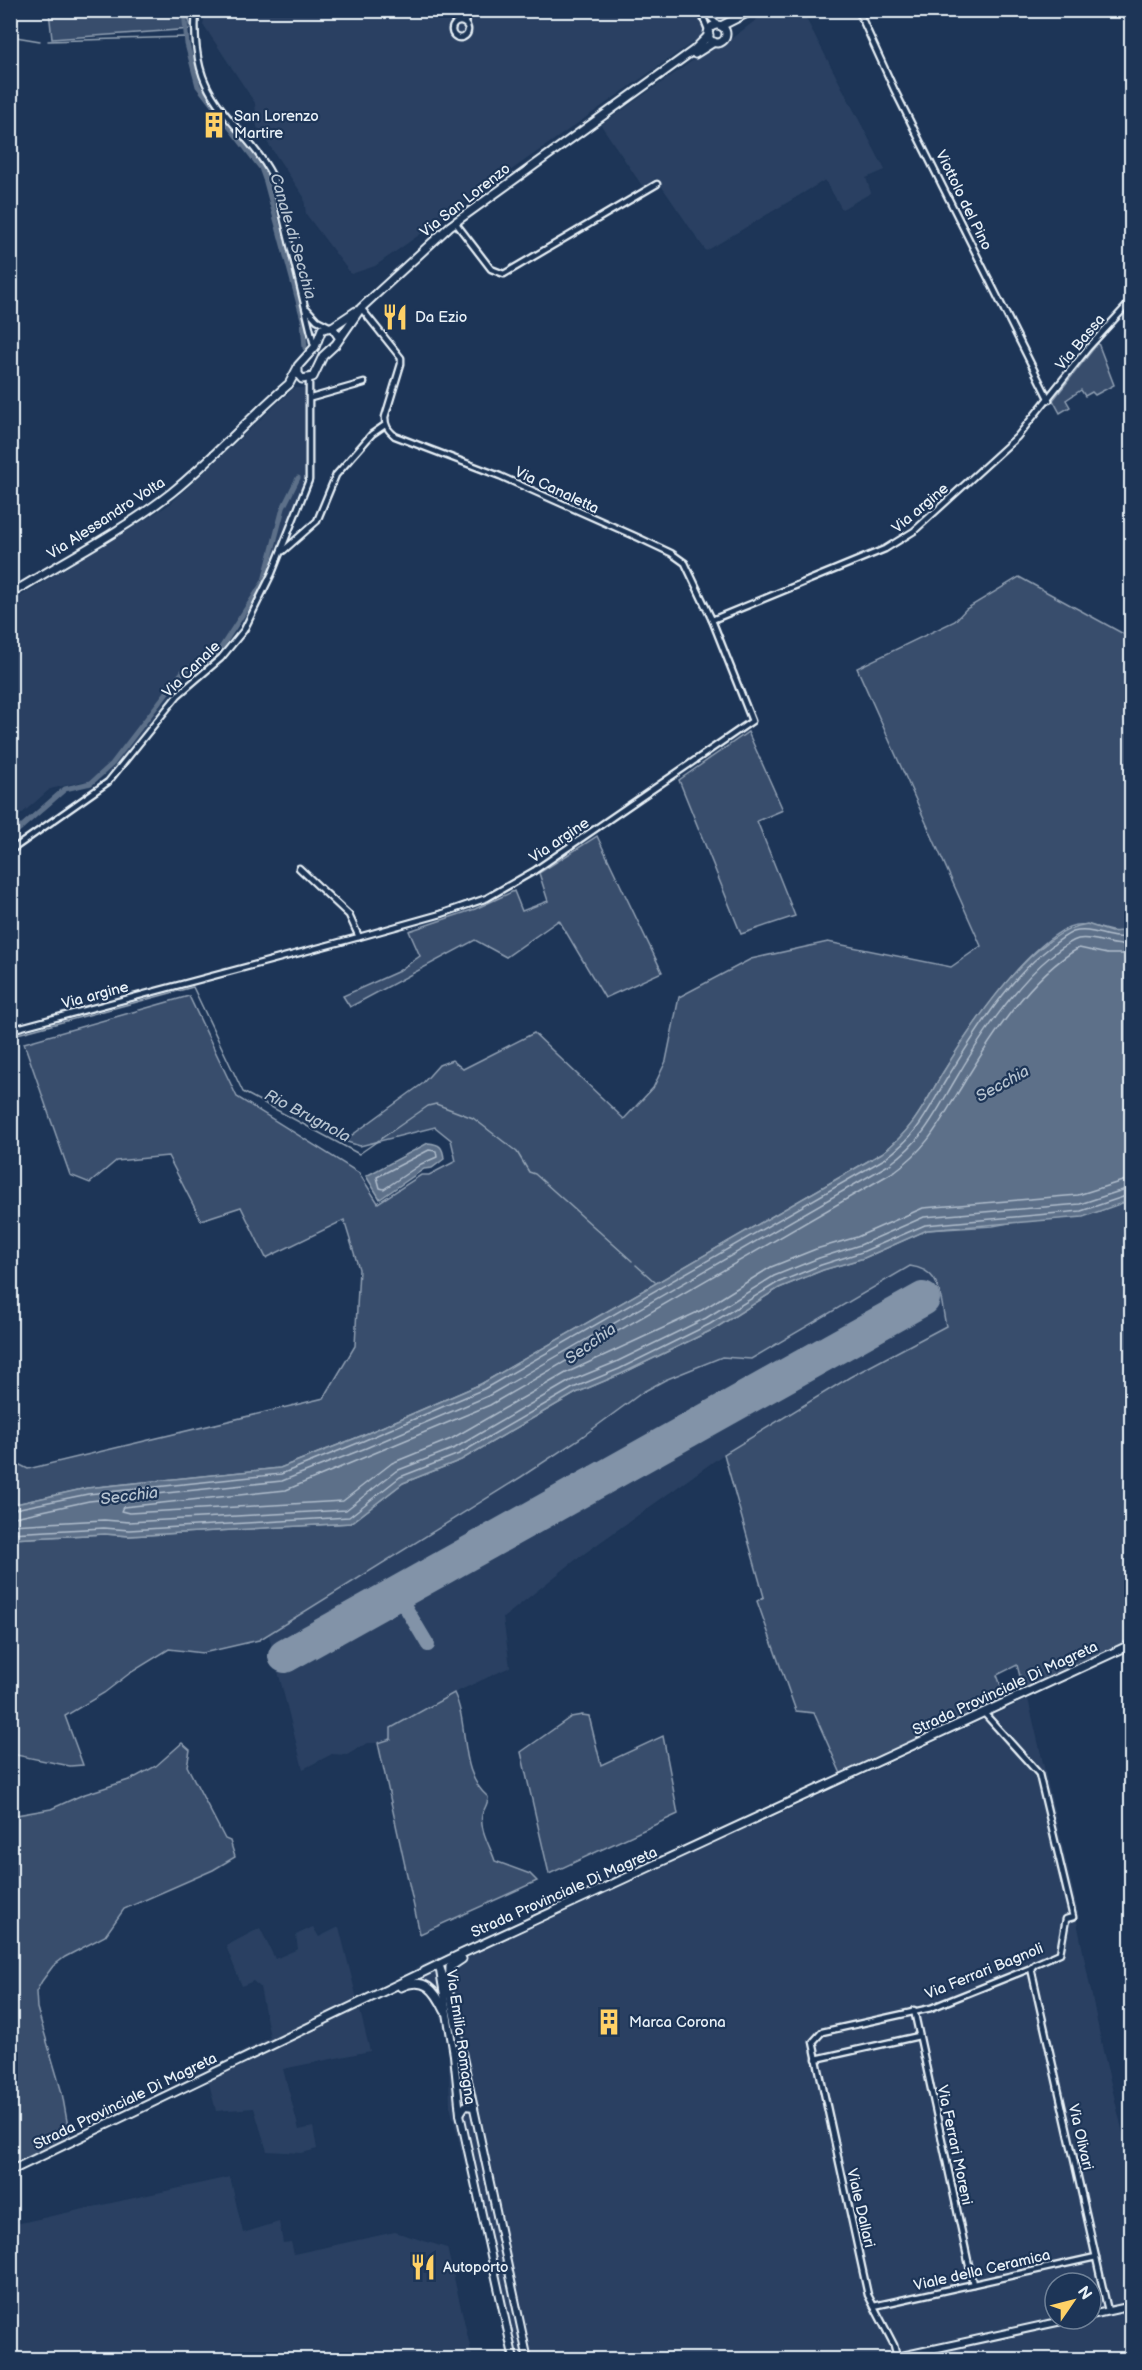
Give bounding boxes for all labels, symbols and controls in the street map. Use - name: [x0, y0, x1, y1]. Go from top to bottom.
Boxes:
- place label: San Lorenzo Martire: [234, 107, 319, 143]
- building icon: San Lorenzo Martire: [199, 110, 229, 140]
- street label: Viottolo del Pino: [931, 147, 996, 253]
- street label: Via San Lorenzo: [416, 159, 514, 242]
- water label: Canale di Secchia: [265, 171, 320, 302]
- restaurant icon: Da Ezio: [380, 302, 410, 332]
- place label: Da Ezio: [415, 308, 467, 327]
- street label: Via Bassa: [1051, 310, 1109, 374]
- street label: Via Canaletta: [512, 463, 602, 518]
- street label: Via Alessandro Volta: [44, 473, 169, 564]
- street label: Via argine: [888, 479, 953, 538]
- street label: Via Canale: [158, 637, 224, 702]
- street label: Via argine: [526, 813, 593, 867]
- street label: Via argine: [60, 977, 131, 1014]
- water label: Secchia: [973, 1062, 1033, 1107]
- water label: Rio Brugnola: [261, 1086, 353, 1147]
- water label: Secchia: [562, 1320, 620, 1369]
- water label: Secchia: [99, 1484, 159, 1509]
- street label: Strada Provinciale Di Magreta: [910, 1637, 1101, 1740]
- street label: Strada Provinciale Di Magreta: [468, 1843, 660, 1942]
- street label: Via Ferrari Bagnoli: [922, 1939, 1046, 2004]
- street label: Via Emilia Romagna: [442, 1968, 479, 2106]
- building icon: Marca Corona: [594, 2007, 624, 2037]
- place label: Marca Corona: [629, 2013, 726, 2032]
- street label: Strada Provinciale Di Magreta: [30, 2049, 220, 2154]
- street label: Via Ferrari Moreni: [933, 2083, 977, 2207]
- street label: Via Olivari: [1064, 2102, 1097, 2172]
- street label: Viale Dallari: [842, 2167, 879, 2250]
- street label: Viale della Ceramica: [912, 2246, 1052, 2295]
- restaurant icon: Autoporto: [408, 2252, 438, 2282]
- place label: Autoporto: [443, 2258, 509, 2277]
- north arrow: [1043, 2271, 1103, 2331]
- text: N: [1073, 2283, 1095, 2304]

